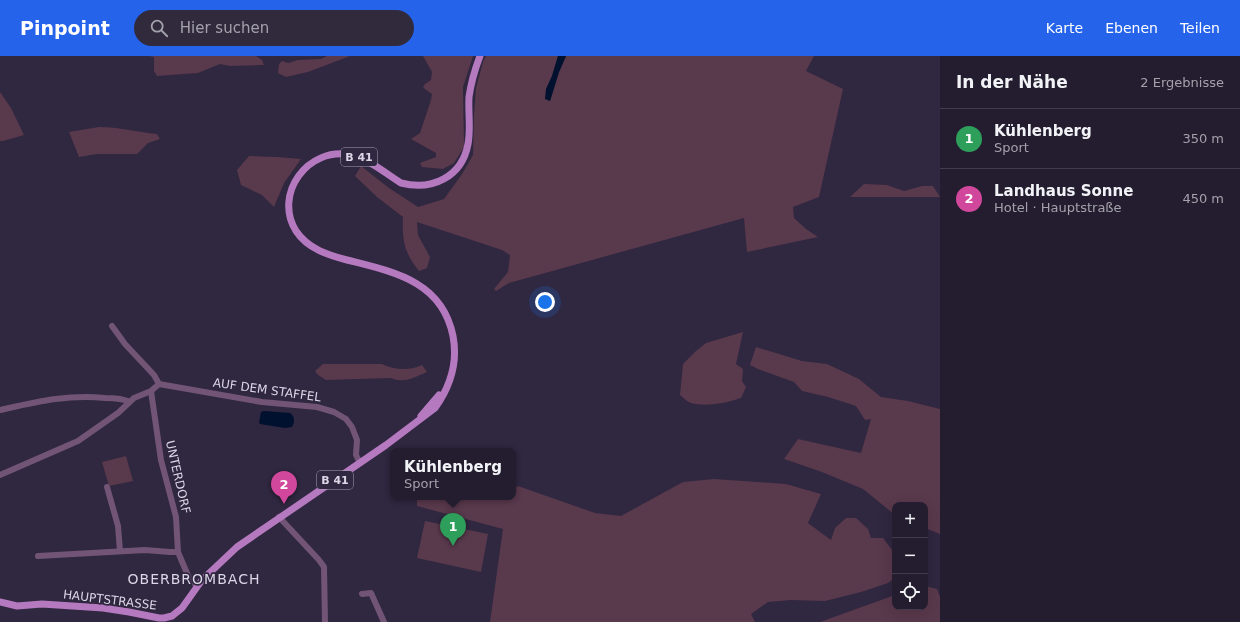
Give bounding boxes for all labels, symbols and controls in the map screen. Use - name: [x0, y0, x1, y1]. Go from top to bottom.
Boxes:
- search box: [134, 10, 414, 46]
- text: Pinpoint: [20, 17, 110, 39]
- icon: search: [148, 17, 170, 39]
- text: Hier suchen: [180, 19, 269, 37]
- text: Karte: [1046, 20, 1083, 36]
- text: Ebenen: [1105, 20, 1158, 36]
- text: Teilen: [1180, 20, 1220, 36]
- text: In der Nähe: [956, 72, 1068, 92]
- text: 2 Ergebnisse: [1140, 75, 1224, 90]
- text: Kühlenberg: [994, 122, 1092, 140]
- text: 1: [964, 131, 974, 146]
- text: 350 m: [1182, 131, 1224, 146]
- text: Sport: [994, 140, 1029, 155]
- road number: B 41: [341, 148, 377, 166]
- text: Landhaus Sonne: [994, 182, 1133, 200]
- text: 2: [964, 191, 974, 206]
- text: 450 m: [1182, 191, 1224, 206]
- text: Hotel · Hauptstraße: [994, 200, 1122, 215]
- your location: [535, 292, 555, 312]
- street label: AUF DEM STAFFEL: [212, 375, 322, 405]
- street label: UNTERDORF: [163, 439, 193, 515]
- popup: [390, 448, 516, 500]
- text: Kühlenberg: [404, 458, 502, 476]
- pin: 2: [271, 471, 297, 504]
- road number: B 41: [317, 471, 353, 489]
- text: Sport: [404, 476, 439, 491]
- map controls: [892, 502, 928, 610]
- button: +: [892, 502, 928, 538]
- pin: 1: [440, 513, 466, 546]
- button: −: [892, 538, 928, 574]
- district label: OBERBROMBACH: [128, 571, 260, 587]
- button: locate: [892, 574, 928, 610]
- street label: HAUPTSTRASSE: [62, 587, 158, 613]

